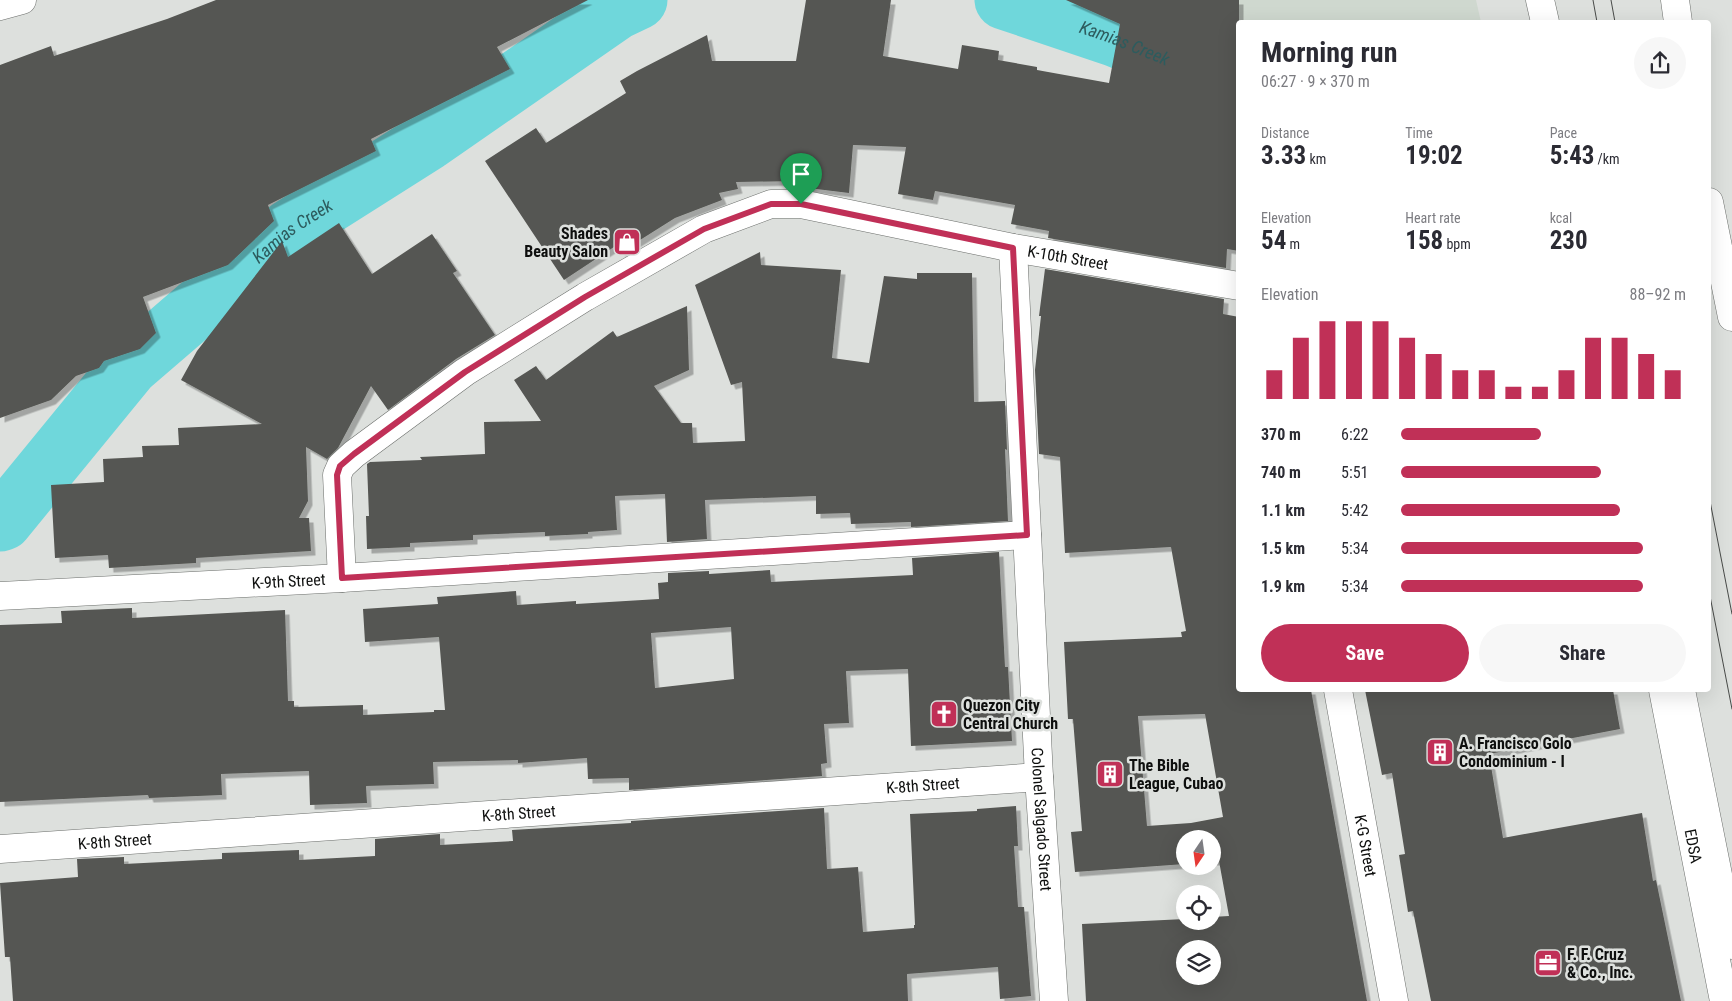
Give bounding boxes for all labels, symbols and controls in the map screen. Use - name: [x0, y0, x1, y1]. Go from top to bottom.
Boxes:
- water label: Kamias Creek: [1077, 16, 1174, 70]
- text: Morning run: [1261, 36, 1397, 69]
- button: share: [1634, 37, 1686, 89]
- text: 06:27 · 9 × 370 m: [1261, 72, 1370, 91]
- text: Distance: [1261, 125, 1309, 141]
- text: Time: [1405, 125, 1433, 141]
- text: Pace: [1550, 125, 1577, 141]
- text: 3.33: [1261, 141, 1306, 170]
- text: 19:02: [1405, 141, 1463, 170]
- text: 5:43: [1550, 141, 1594, 170]
- text: km: [1306, 151, 1326, 167]
- text: /km: [1594, 151, 1620, 167]
- pin: [780, 153, 822, 204]
- icon: arrive: [787, 160, 815, 188]
- water label: Kamias Creek: [247, 193, 337, 267]
- text: Elevation: [1261, 210, 1311, 226]
- text: Heart rate: [1405, 210, 1461, 226]
- text: kcal: [1550, 210, 1572, 226]
- place label: Shades Beauty Salon: [524, 224, 608, 261]
- text: 54: [1261, 226, 1286, 255]
- text: 158: [1405, 226, 1443, 255]
- text: 230: [1550, 226, 1588, 255]
- shop icon: Shades Beauty Salon: [612, 227, 642, 257]
- text: m: [1286, 236, 1300, 252]
- text: bpm: [1443, 236, 1471, 252]
- street label: K-10th Street: [1026, 241, 1110, 273]
- text: Elevation: [1261, 285, 1319, 304]
- text: 88–92 m: [1630, 285, 1686, 304]
- text: 370 m: [1261, 425, 1301, 444]
- text: 6:22: [1341, 425, 1368, 444]
- text: 740 m: [1261, 463, 1301, 482]
- text: 5:51: [1341, 463, 1368, 482]
- text: 1.1 km: [1261, 501, 1305, 520]
- text: 5:42: [1341, 501, 1368, 520]
- text: 1.5 km: [1261, 539, 1305, 558]
- text: 5:34: [1341, 539, 1368, 558]
- street label: K-9th Street: [251, 569, 326, 592]
- text: 1.9 km: [1261, 577, 1305, 596]
- text: 5:34: [1341, 577, 1368, 596]
- button: Save: [1261, 624, 1469, 682]
- button: Share: [1479, 624, 1686, 682]
- place label: Quezon City Central Church: [963, 696, 1058, 733]
- church icon: Quezon City Central Church: [929, 699, 959, 729]
- place label: A. Francisco Golo Condominium - I: [1459, 734, 1572, 771]
- building icon: A. Francisco Golo Condominium - I: [1425, 737, 1455, 767]
- street label: Colonel Salgado Street: [1028, 747, 1056, 892]
- place label: The Bible League, Cubao: [1129, 756, 1223, 793]
- building icon: The Bible League, Cubao: [1095, 759, 1125, 789]
- street label: K-8th Street: [885, 773, 960, 797]
- street label: K-8th Street: [481, 801, 556, 825]
- street label: K-G Street: [1351, 813, 1381, 878]
- street label: EDSA: [1681, 827, 1706, 865]
- street label: K-8th Street: [77, 829, 152, 853]
- north arrow: [1176, 830, 1221, 875]
- map controls: [1176, 830, 1221, 985]
- button: locate: [1176, 885, 1221, 930]
- button: layers: [1176, 940, 1221, 985]
- place label: F. F. Cruz & Co., Inc.: [1567, 945, 1633, 982]
- office icon: F. F. Cruz & Co., Inc.: [1533, 948, 1563, 978]

